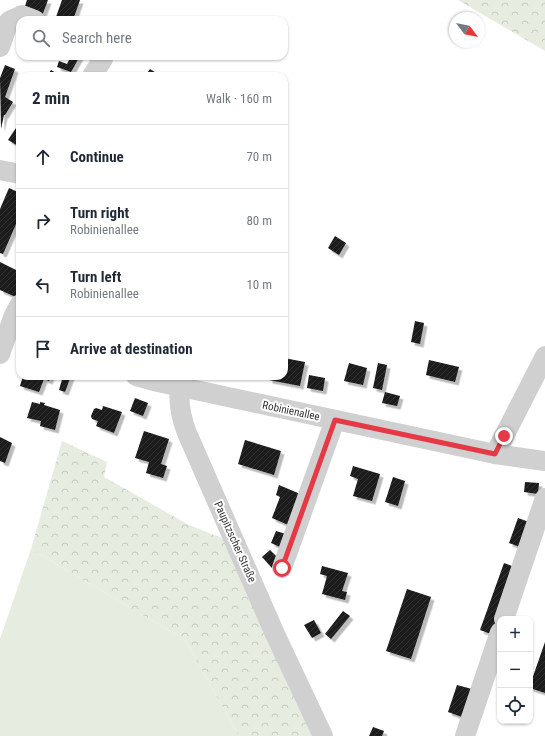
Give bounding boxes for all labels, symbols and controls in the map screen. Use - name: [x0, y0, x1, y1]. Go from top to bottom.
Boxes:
- north arrow: [449, 12, 485, 48]
- search box: [16, 16, 288, 60]
- icon: search: [30, 27, 52, 49]
- text: Search here: [62, 29, 132, 47]
- text: 2 min: [32, 88, 70, 108]
- text: Walk · 160 m: [206, 91, 272, 106]
- icon: ahead: [32, 146, 54, 168]
- text: Continue: [70, 148, 124, 166]
- text: 70 m: [246, 149, 272, 164]
- text: Turn right: [70, 204, 129, 222]
- icon: right: [32, 210, 54, 232]
- text: 80 m: [246, 213, 272, 228]
- text: Robinienallee: [70, 222, 139, 237]
- text: Turn left: [70, 268, 121, 286]
- icon: left: [32, 274, 54, 296]
- text: 10 m: [246, 277, 272, 292]
- text: Robinienallee: [70, 286, 139, 301]
- icon: arrive: [32, 338, 54, 360]
- text: Arrive at destination: [70, 340, 193, 358]
- street label: Robinienallee: [261, 399, 321, 423]
- route end: [495, 427, 513, 445]
- street label: Paupitzscher Straße: [211, 499, 259, 585]
- route start: [273, 559, 291, 577]
- map controls: [497, 616, 533, 724]
- button: +: [497, 616, 533, 652]
- button: −: [497, 652, 533, 688]
- button: locate: [497, 688, 533, 724]

